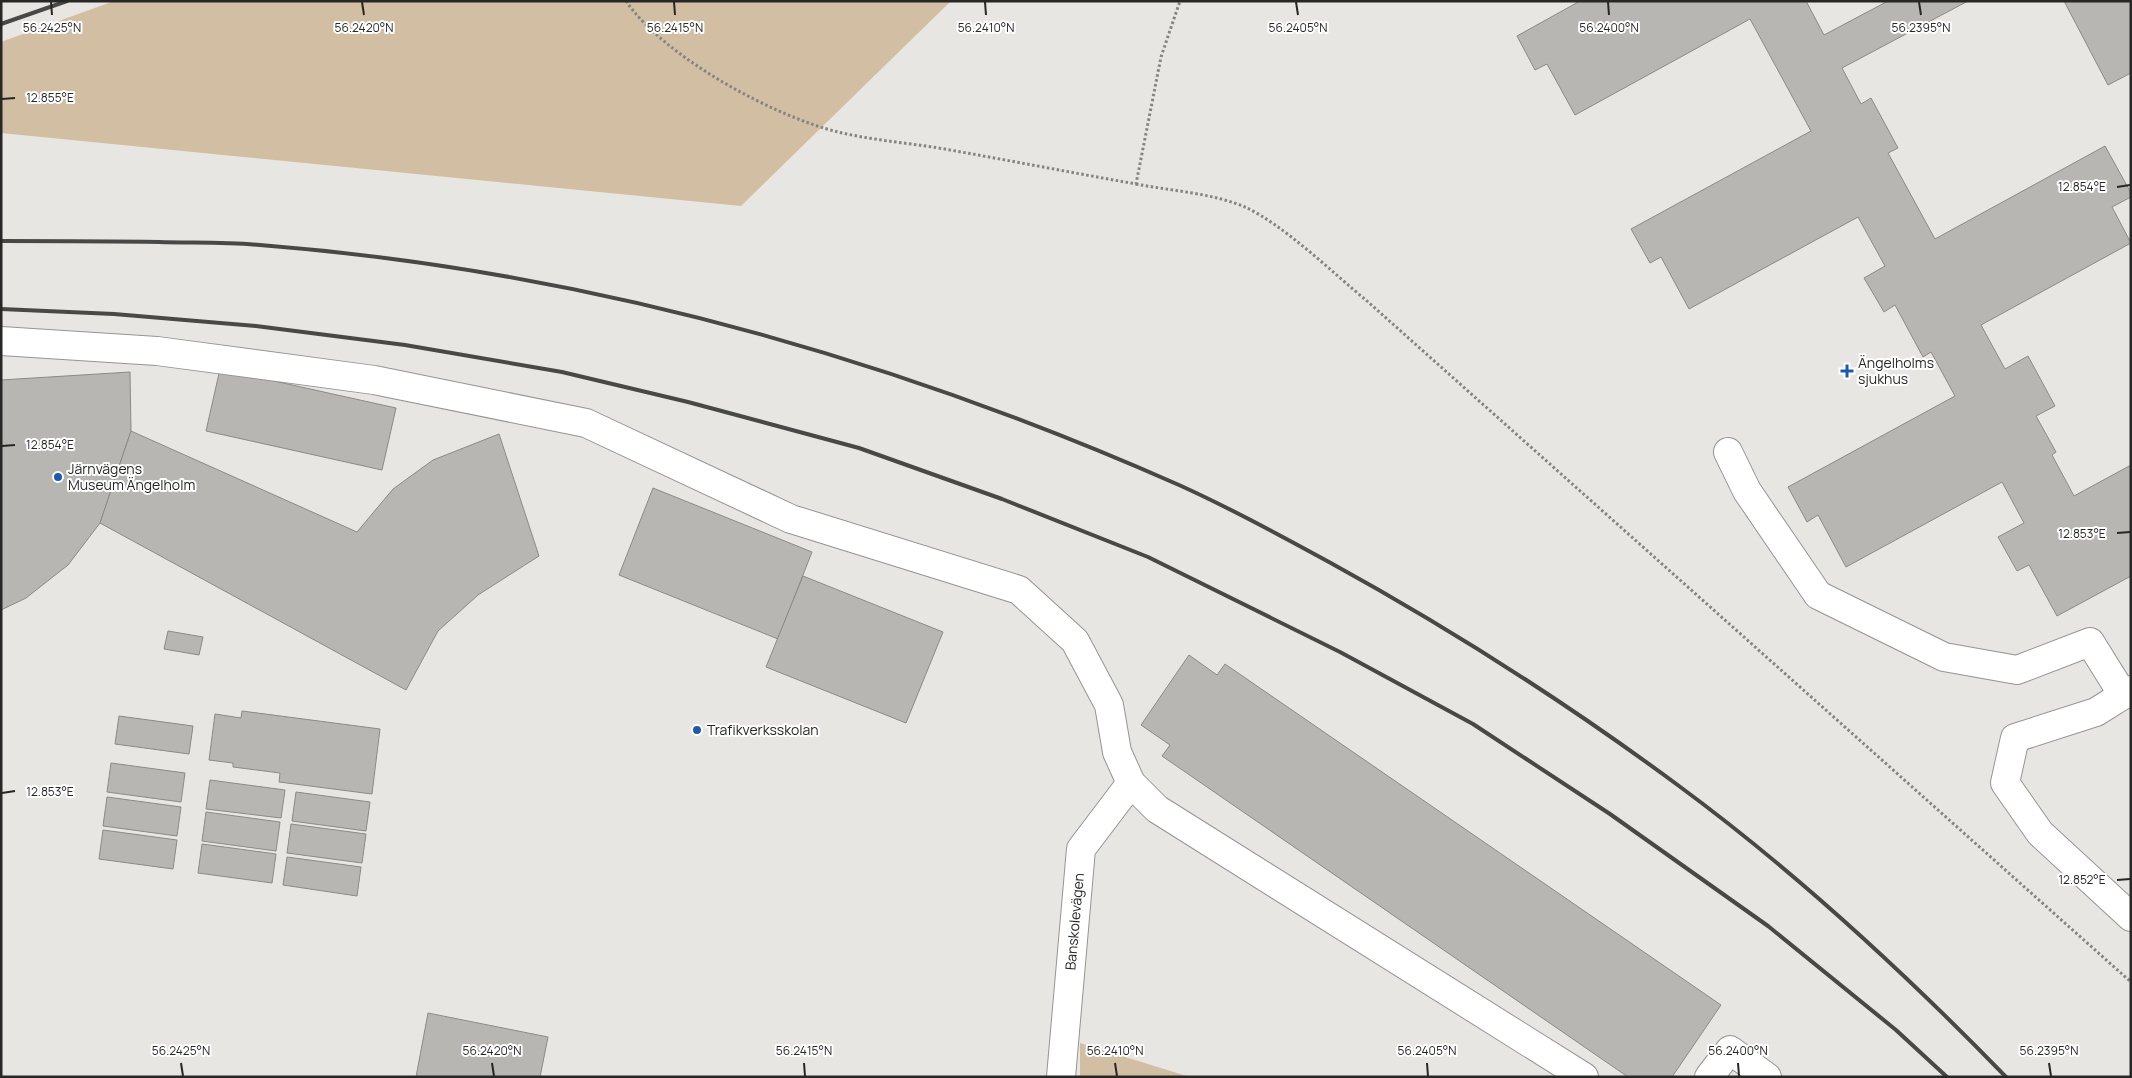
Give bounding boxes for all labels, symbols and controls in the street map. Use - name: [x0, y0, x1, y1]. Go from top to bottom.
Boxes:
- text: 56.2425°N: [23, 19, 81, 36]
- text: 56.2420°N: [335, 19, 393, 36]
- text: 56.2415°N: [647, 19, 703, 36]
- text: 56.2410°N: [958, 19, 1014, 36]
- text: 56.2405°N: [1269, 19, 1327, 36]
- text: 56.2400°N: [1579, 19, 1639, 36]
- text: 56.2395°N: [1892, 19, 1950, 36]
- text: 12.855°E: [26, 89, 74, 106]
- text: 12.854°E: [2058, 178, 2106, 195]
- place label: Ängelholms sjukhus: [1858, 353, 1934, 388]
- marker: Ängelholms sjukhus: [1840, 364, 1854, 378]
- text: 12.854°E: [26, 436, 74, 453]
- place label: Järnvägens Museum Ängelholm: [68, 459, 195, 494]
- marker: Järnvägens Museum Ängelholm: [52, 471, 64, 483]
- text: 12.853°E: [2058, 525, 2106, 542]
- place label: Trafikverksskolan: [707, 720, 819, 739]
- marker: Trafikverksskolan: [691, 724, 703, 736]
- text: 12.853°E: [26, 783, 74, 800]
- text: 12.852°E: [2058, 871, 2106, 888]
- street label: Banskolevägen: [1060, 872, 1088, 971]
- text: 56.2425°N: [152, 1042, 210, 1059]
- text: 56.2420°N: [463, 1042, 521, 1059]
- text: 56.2415°N: [776, 1042, 832, 1059]
- text: 56.2410°N: [1087, 1042, 1143, 1059]
- text: 56.2405°N: [1398, 1042, 1456, 1059]
- text: 56.2400°N: [1708, 1042, 1768, 1059]
- text: 56.2395°N: [2020, 1042, 2078, 1059]

